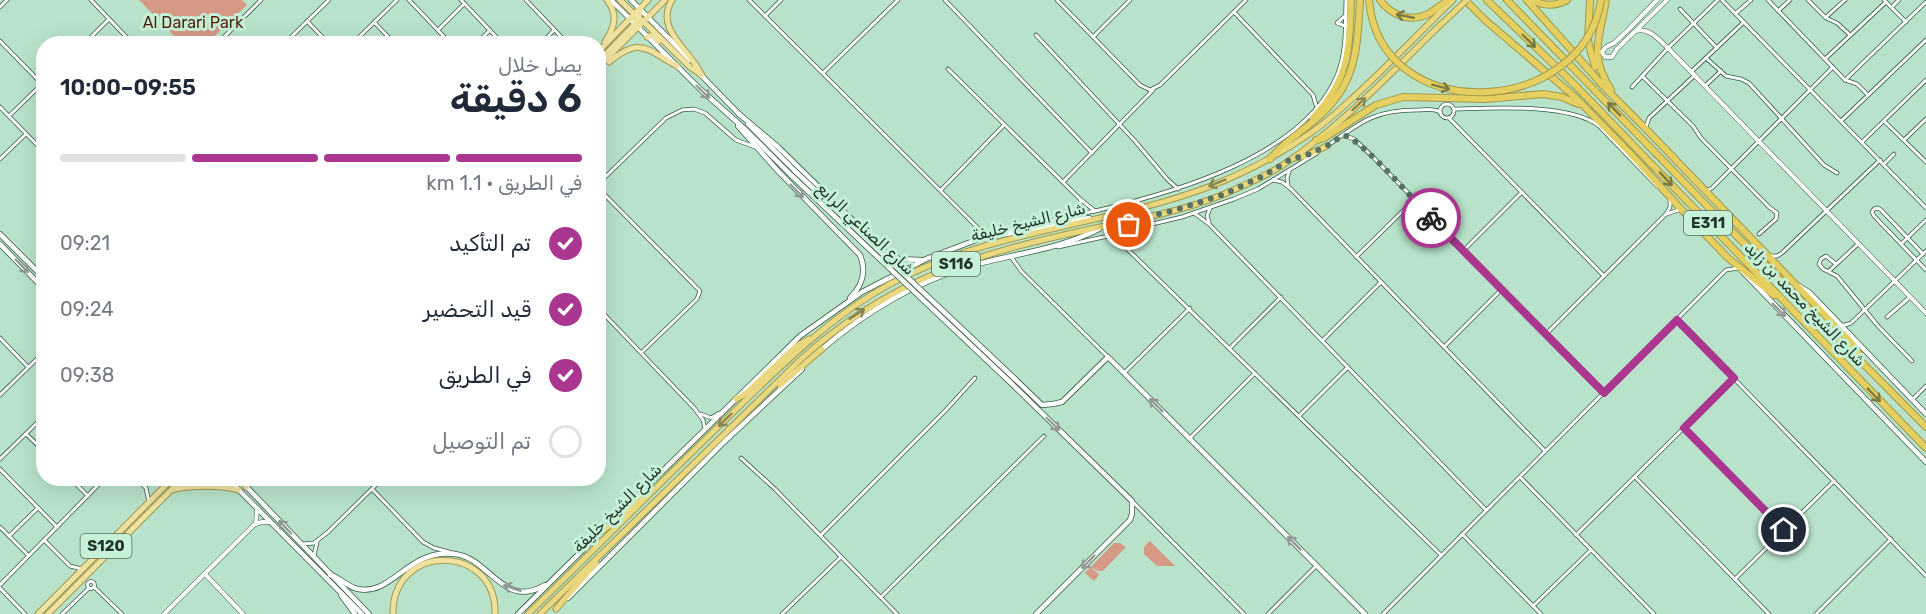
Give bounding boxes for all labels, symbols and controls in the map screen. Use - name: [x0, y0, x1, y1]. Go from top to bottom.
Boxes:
- one-way arrow: [1396, 10, 1415, 21]
- park label: Al Darari Park: [143, 13, 244, 32]
- one-way arrow: [1521, 34, 1536, 48]
- text: يصل خلال: [498, 53, 582, 77]
- text: 09:55–10:00: [60, 74, 196, 101]
- text: 6 دقيقة: [450, 76, 582, 122]
- one-way arrow: [1431, 82, 1450, 94]
- one-way arrow: [695, 84, 710, 99]
- one-way arrow: [1351, 97, 1366, 111]
- one-way arrow: [1607, 102, 1622, 117]
- text: في الطريق · 1.1 km: [426, 171, 582, 195]
- one-way arrow: [1659, 172, 1673, 187]
- one-way arrow: [1208, 178, 1226, 189]
- street label: شارع الصناعي الرابع: [811, 179, 919, 281]
- one-way arrow: [790, 184, 805, 199]
- courier: [1401, 188, 1461, 248]
- street label: شارع الشيخ خليفة: [969, 199, 1088, 247]
- pin: [1103, 199, 1154, 250]
- icon: bike: [1415, 202, 1448, 235]
- icon: bag: [1112, 208, 1145, 241]
- road number: E311: [1684, 211, 1732, 235]
- icon: check: [549, 227, 582, 260]
- text: تم التأكيد: [449, 230, 531, 257]
- text: 09:21: [60, 231, 110, 255]
- street label: شارع الشيخ محمد بن زايد: [1739, 238, 1869, 372]
- road number: S116: [932, 252, 980, 276]
- one-way arrow: [14, 259, 29, 274]
- icon: check: [549, 293, 582, 326]
- text: قيد التحضير: [423, 296, 531, 323]
- text: 09:24: [60, 297, 114, 321]
- one-way arrow: [1772, 303, 1786, 318]
- one-way arrow: [848, 308, 865, 321]
- icon: check: [549, 359, 582, 392]
- text: في الطريق: [439, 362, 531, 389]
- text: 09:38: [60, 363, 114, 387]
- one-way arrow: [1867, 388, 1882, 403]
- one-way arrow: [1149, 398, 1164, 413]
- one-way arrow: [718, 413, 733, 428]
- one-way arrow: [1046, 417, 1061, 432]
- text: تم التوصيل: [432, 428, 531, 455]
- street label: شارع الشيخ خليفة: [569, 460, 667, 558]
- pin: [1758, 504, 1809, 555]
- icon: home: [1767, 513, 1800, 546]
- one-way arrow: [277, 519, 292, 534]
- road number: S120: [80, 534, 132, 558]
- one-way arrow: [1287, 536, 1302, 551]
- one-way arrow: [1081, 554, 1096, 569]
- one-way arrow: [503, 582, 522, 593]

